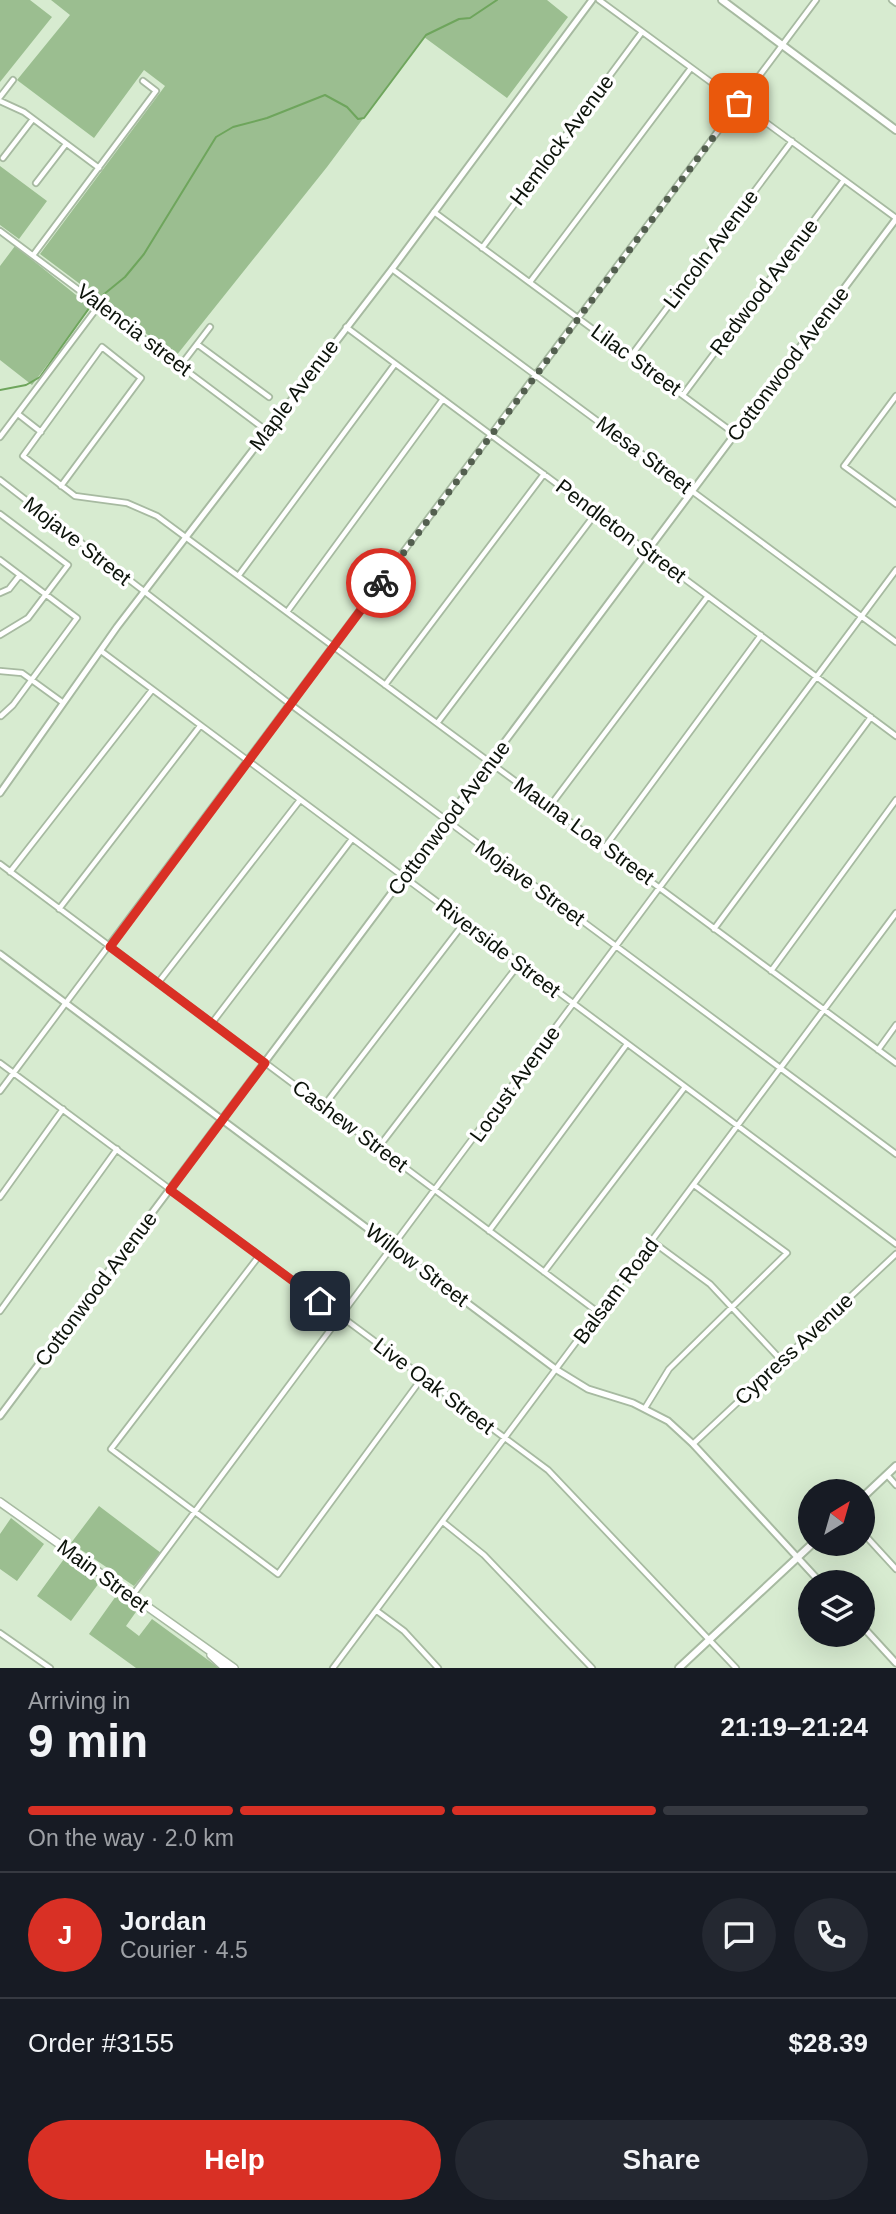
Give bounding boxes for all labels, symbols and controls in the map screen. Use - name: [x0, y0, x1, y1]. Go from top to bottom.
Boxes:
- street label: Hemlock Avenue: [505, 70, 618, 209]
- pin: [709, 73, 769, 133]
- icon: bag: [720, 84, 758, 122]
- street label: Lincoln Avenue: [659, 185, 763, 312]
- street label: Redwood Avenue: [705, 214, 822, 359]
- street label: Valencia street: [73, 279, 196, 380]
- street label: Cottonwood Avenue: [722, 282, 853, 446]
- street label: Lilac Street: [587, 319, 686, 400]
- street label: Maple Avenue: [244, 335, 343, 455]
- street label: Mesa Street: [592, 411, 697, 498]
- street label: Pendleton Street: [552, 474, 691, 587]
- street label: Mojave Street: [19, 492, 136, 590]
- courier: [346, 548, 416, 618]
- icon: bike: [362, 564, 400, 602]
- street label: Cottonwood Avenue: [383, 736, 514, 900]
- street label: Mauna Loa Street: [510, 772, 659, 889]
- street label: Mojave Street: [471, 835, 590, 930]
- street label: Riverside Street: [432, 893, 565, 1002]
- street label: Locust Avenue: [465, 1021, 564, 1146]
- street label: Cashew Street: [288, 1075, 412, 1176]
- street label: Cottonwood Avenue: [30, 1207, 161, 1371]
- street label: Willow Street: [361, 1219, 473, 1311]
- street label: Balsam Road: [568, 1233, 663, 1348]
- pin: [290, 1271, 350, 1331]
- icon: home: [301, 1282, 339, 1320]
- street label: Cypress Avenue: [730, 1288, 857, 1409]
- street label: Live Oak Street: [370, 1333, 499, 1438]
- north arrow: [798, 1479, 875, 1556]
- map controls: [798, 1479, 875, 1647]
- street label: Main Street: [53, 1535, 154, 1617]
- button: layers: [798, 1570, 875, 1647]
- text: Arriving in: [28, 1688, 130, 1714]
- text: 21:19–21:24: [721, 1712, 868, 1742]
- text: 9 min: [28, 1715, 148, 1767]
- text: On the way · 2.0 km: [28, 1825, 234, 1851]
- button: chat: [702, 1898, 776, 1972]
- button: phone: [794, 1898, 868, 1972]
- text: Jordan: [120, 1906, 207, 1936]
- text: J: [58, 1920, 72, 1950]
- text: Courier · 4.5: [120, 1937, 248, 1963]
- text: Order #3155: [28, 2028, 174, 2058]
- text: $28.39: [788, 2028, 868, 2058]
- button: Help: [28, 2120, 441, 2200]
- button: Share: [455, 2120, 868, 2200]

